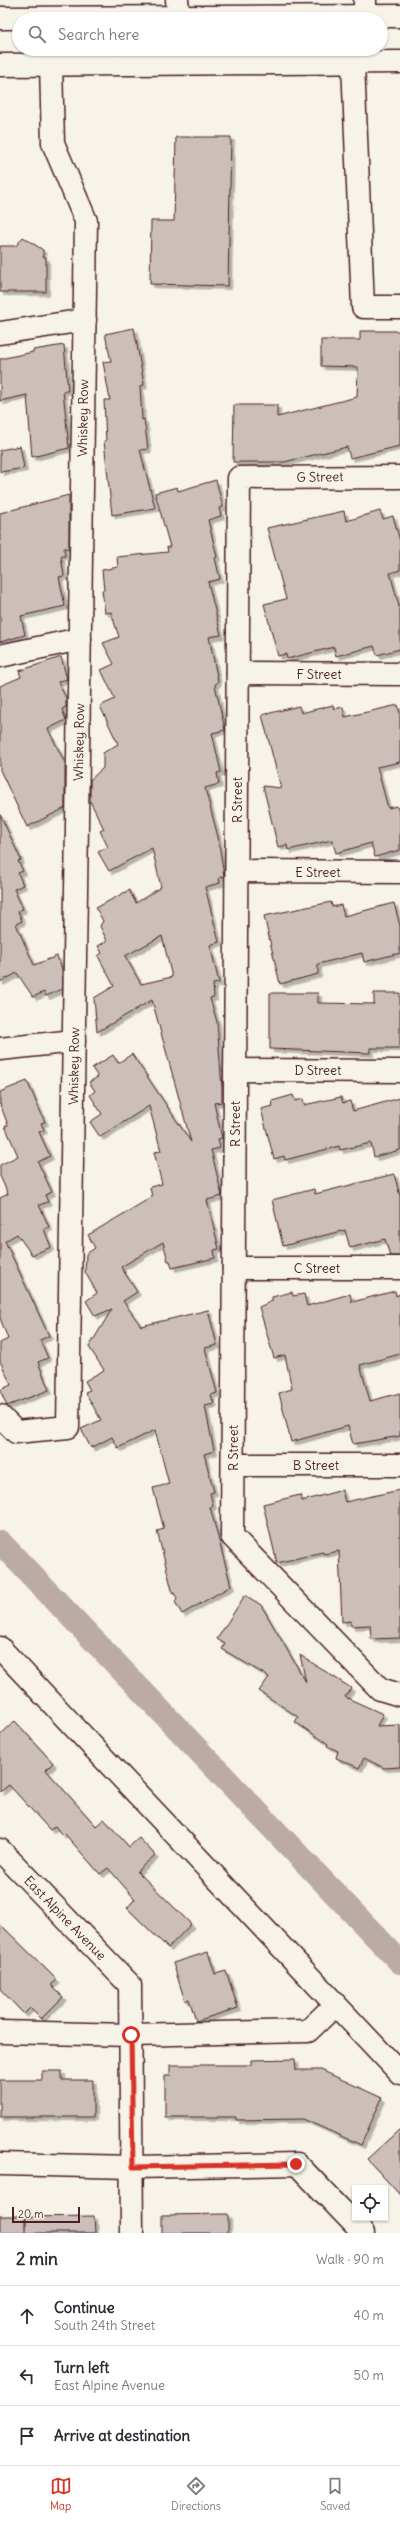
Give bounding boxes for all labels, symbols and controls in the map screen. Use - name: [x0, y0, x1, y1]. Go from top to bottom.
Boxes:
- search box: [12, 12, 388, 56]
- icon: search: [26, 23, 48, 45]
- text: Search here: [58, 25, 139, 44]
- street label: Whiskey Row: [74, 379, 92, 457]
- street label: G Street: [296, 468, 344, 486]
- street label: F Street: [296, 666, 342, 683]
- street label: Whiskey Row: [70, 703, 88, 781]
- street label: R Street: [229, 776, 246, 823]
- street label: E Street: [295, 864, 341, 881]
- street label: Whiskey Row: [65, 1027, 83, 1105]
- street label: D Street: [294, 1062, 342, 1079]
- street label: R Street: [227, 1100, 244, 1147]
- street label: C Street: [294, 1260, 341, 1277]
- street label: R Street: [225, 1424, 242, 1471]
- street label: B Street: [293, 1457, 340, 1474]
- street label: East Alpine Avenue: [20, 1872, 110, 1964]
- route start: [122, 2026, 140, 2044]
- route end: [287, 2155, 305, 2173]
- map controls: [352, 2185, 388, 2221]
- button: locate: [352, 2185, 388, 2221]
- scale bar: [12, 2205, 80, 2224]
- text: 20 m: [18, 2207, 44, 2221]
- text: 2 min: [16, 2248, 58, 2270]
- text: Walk · 90 m: [316, 2251, 384, 2268]
- text: Continue: [54, 2298, 115, 2317]
- icon: ahead: [16, 2305, 38, 2327]
- text: 40 m: [353, 2307, 384, 2324]
- text: South 24th Street: [54, 2317, 155, 2334]
- text: Turn left: [54, 2358, 109, 2377]
- icon: left: [16, 2365, 38, 2387]
- text: 50 m: [353, 2367, 384, 2384]
- text: East Alpine Avenue: [54, 2377, 165, 2394]
- icon: arrive: [16, 2425, 38, 2447]
- text: Arrive at destination: [54, 2426, 190, 2445]
- tab: Map: [50, 2475, 72, 2513]
- tab: Directions: [171, 2475, 221, 2513]
- tab: Saved: [320, 2475, 350, 2513]

